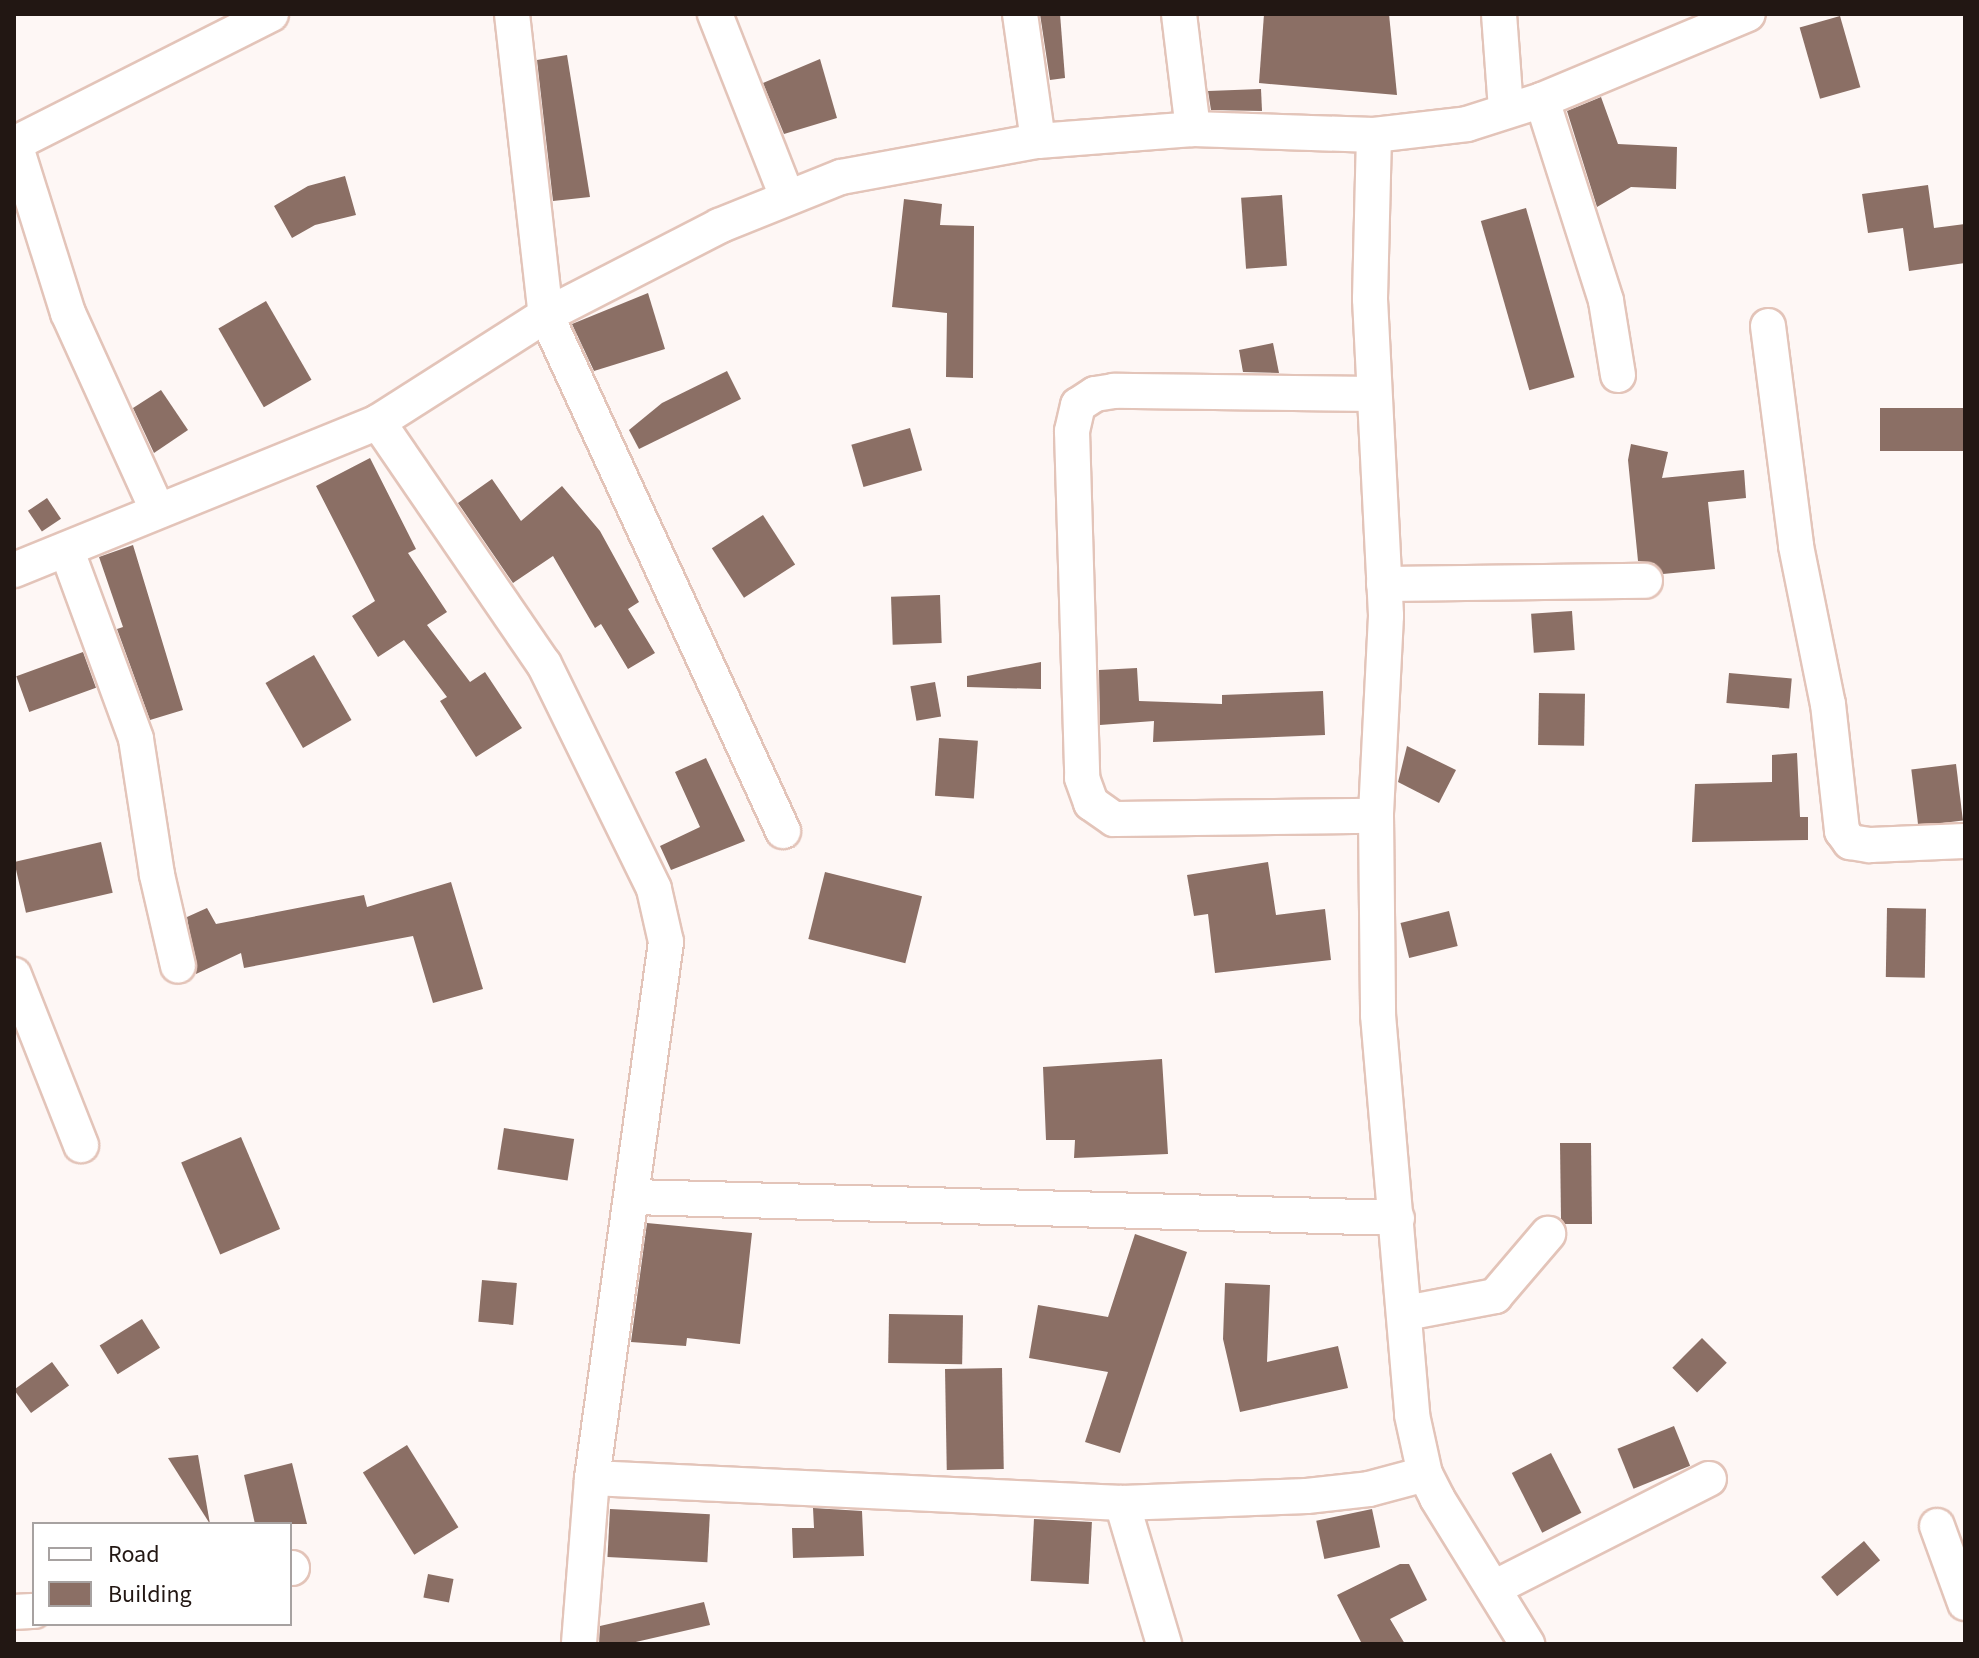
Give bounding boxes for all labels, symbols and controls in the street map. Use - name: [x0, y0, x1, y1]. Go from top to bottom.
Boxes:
- legend: [32, 1522, 292, 1626]
- text: Road: [108, 1537, 160, 1572]
- text: Building: [108, 1577, 192, 1612]

